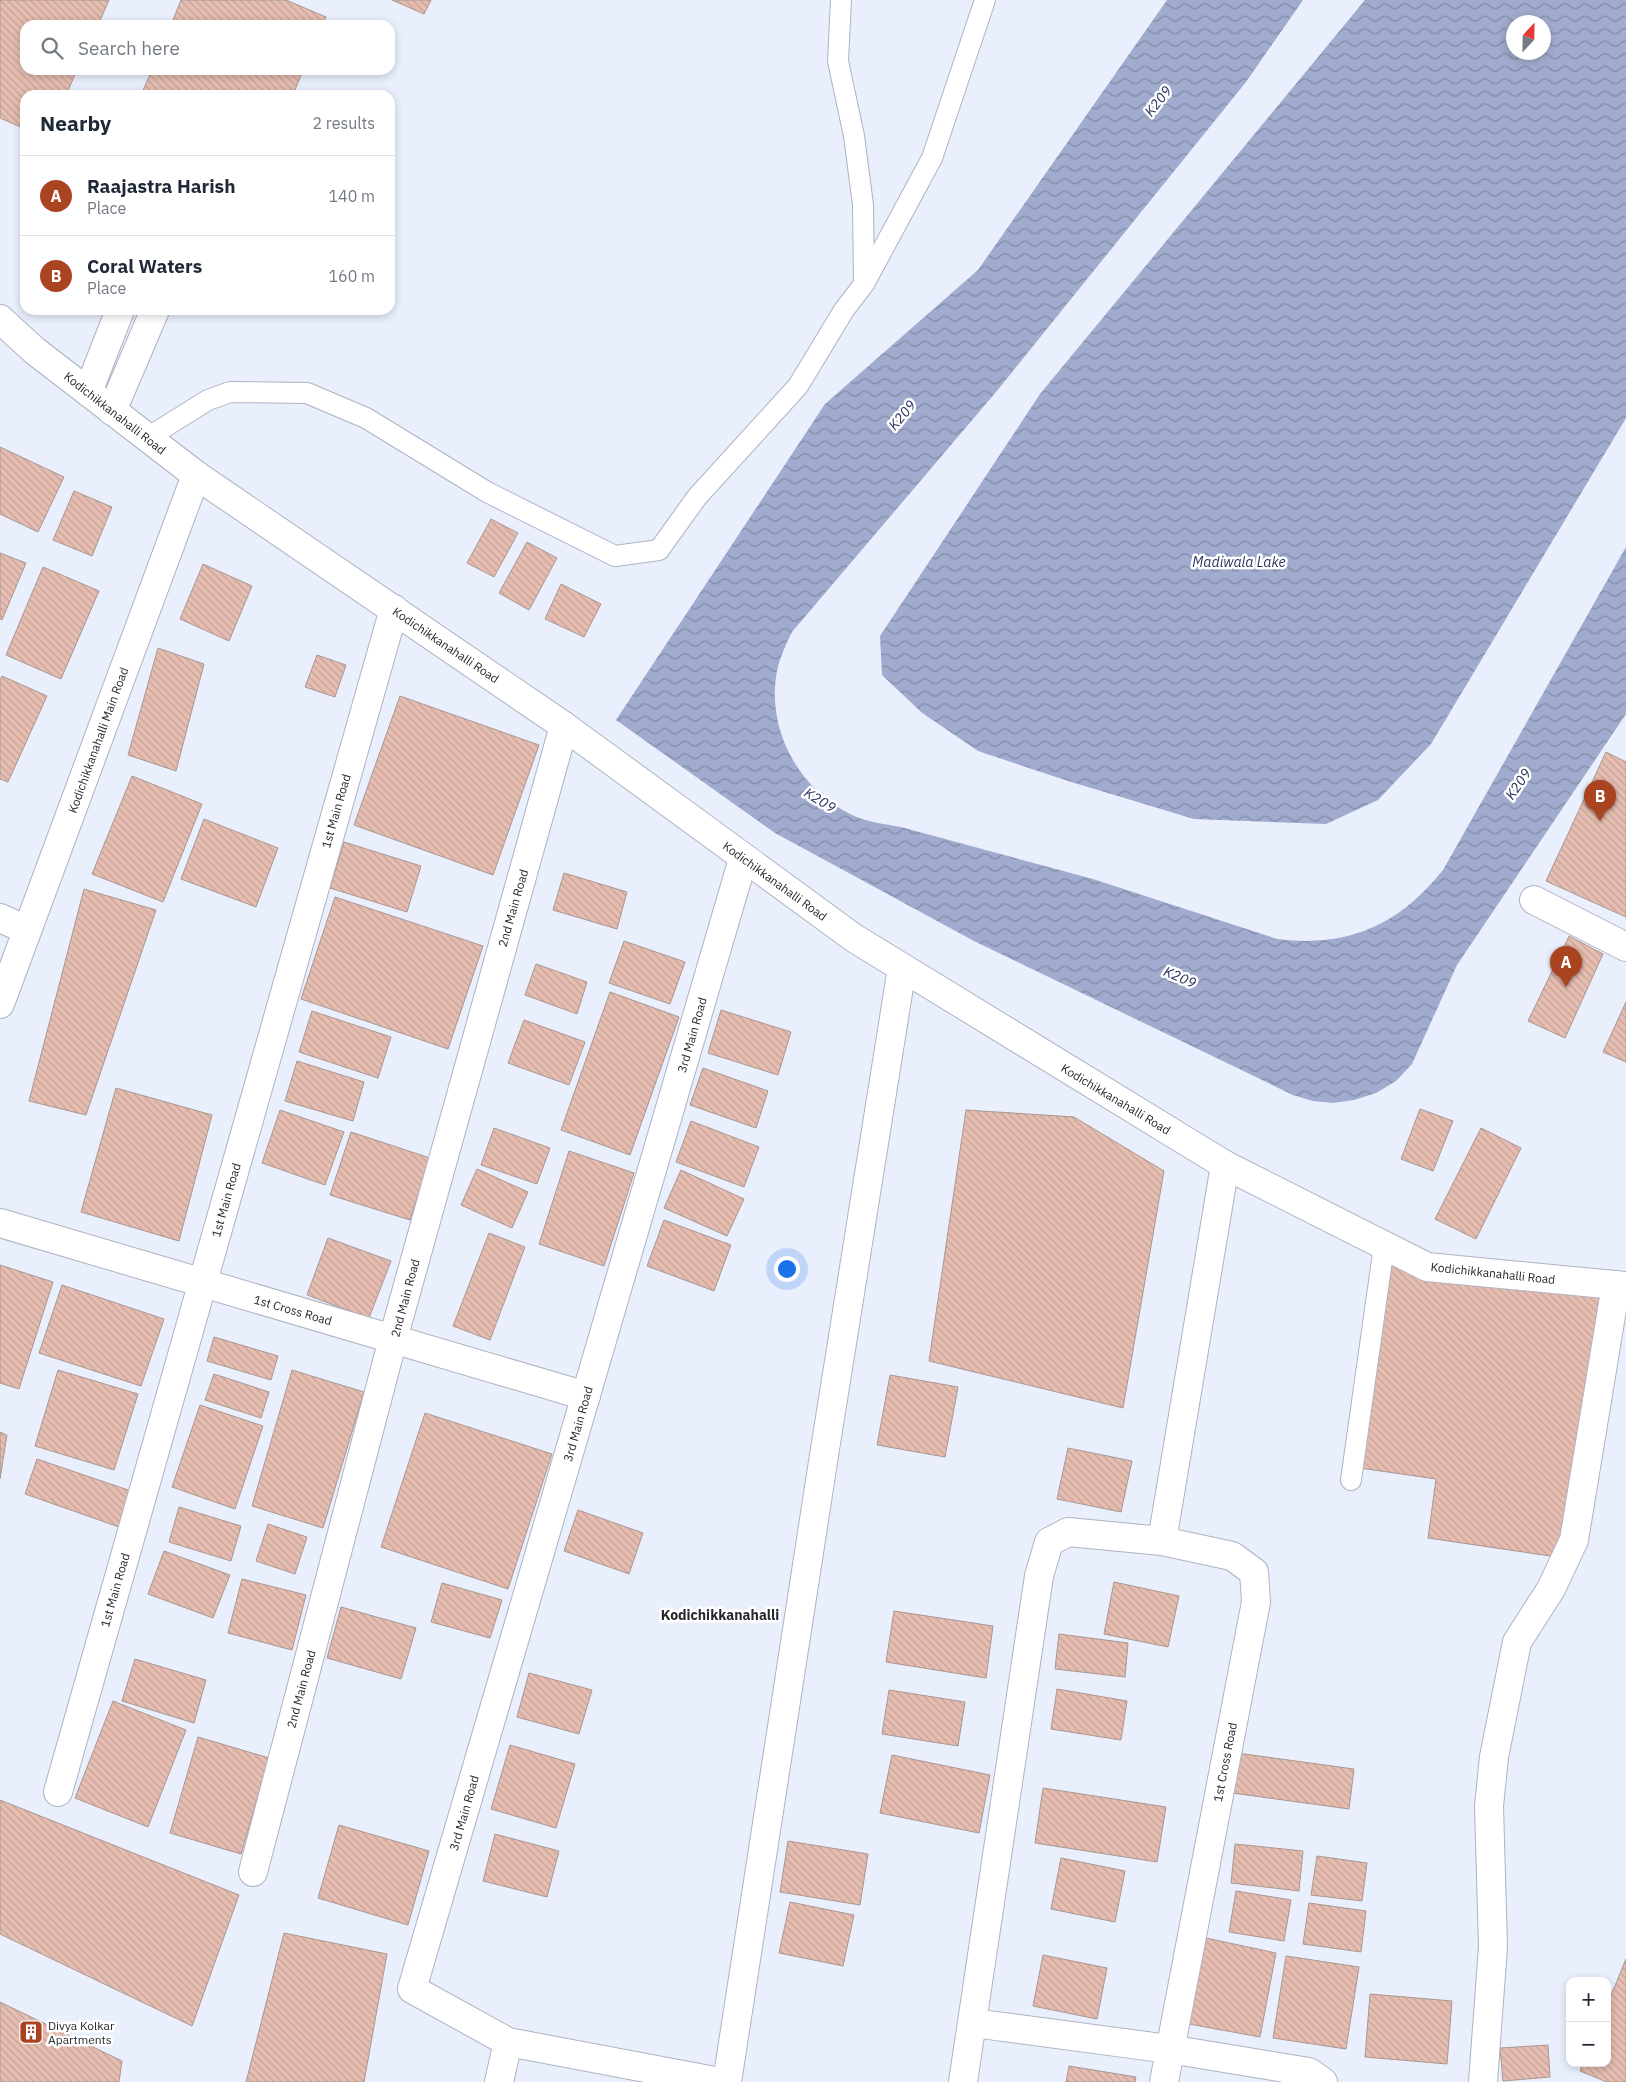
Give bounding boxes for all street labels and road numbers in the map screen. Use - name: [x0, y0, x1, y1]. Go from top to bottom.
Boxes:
- street label: Kodichikkanahalli Road: [61, 369, 169, 457]
- street label: Kodichikkanahalli Road: [390, 604, 502, 686]
- street label: Kodichikkanahalli Main Road: [65, 665, 131, 815]
- street label: 1st Main Road: [318, 772, 354, 850]
- street label: Kodichikkanahalli Road: [720, 838, 830, 924]
- street label: 2nd Main Road: [495, 867, 531, 949]
- street label: 3rd Main Road: [674, 996, 710, 1074]
- street label: Kodichikkanahalli Road: [1058, 1060, 1174, 1138]
- street label: 1st Main Road: [208, 1161, 244, 1239]
- street label: 2nd Main Road: [387, 1257, 423, 1339]
- street label: Kodichikkanahalli Road: [1430, 1259, 1556, 1287]
- street label: 1st Cross Road: [252, 1292, 334, 1328]
- street label: 3rd Main Road: [560, 1385, 596, 1463]
- street label: 1st Main Road: [97, 1551, 133, 1629]
- street label: 2nd Main Road: [283, 1648, 319, 1730]
- street label: 1st Cross Road: [1210, 1721, 1240, 1803]
- street label: 3rd Main Road: [446, 1774, 482, 1852]

